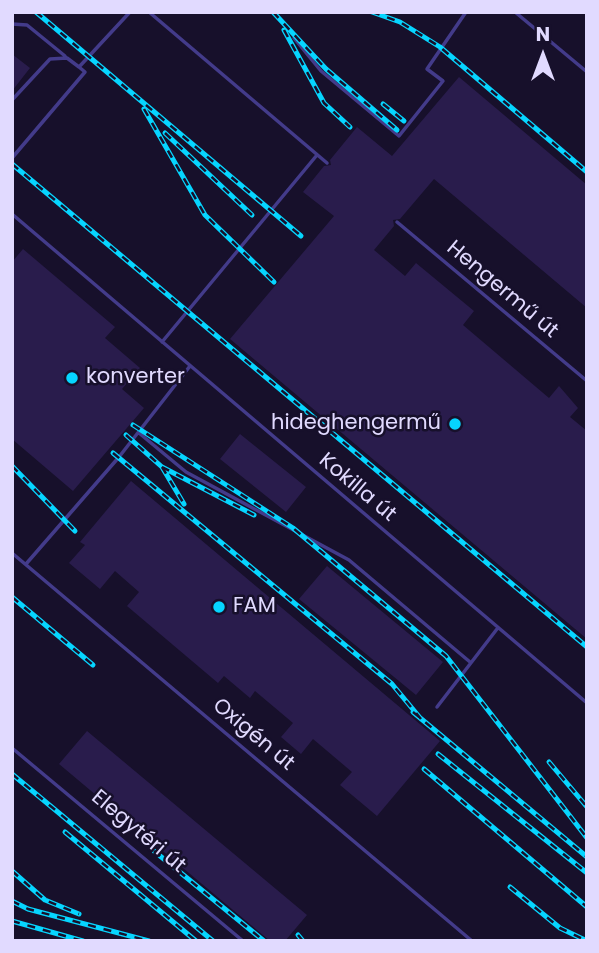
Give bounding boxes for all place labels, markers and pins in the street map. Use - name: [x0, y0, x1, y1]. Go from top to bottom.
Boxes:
- place label: konverter: [86, 365, 185, 391]
- marker: konverter: [64, 370, 80, 386]
- place label: hideghengermű: [271, 411, 441, 437]
- marker: hideghengermű: [447, 416, 463, 432]
- place label: FAM: [233, 594, 276, 620]
- marker: FAM: [211, 599, 227, 615]

